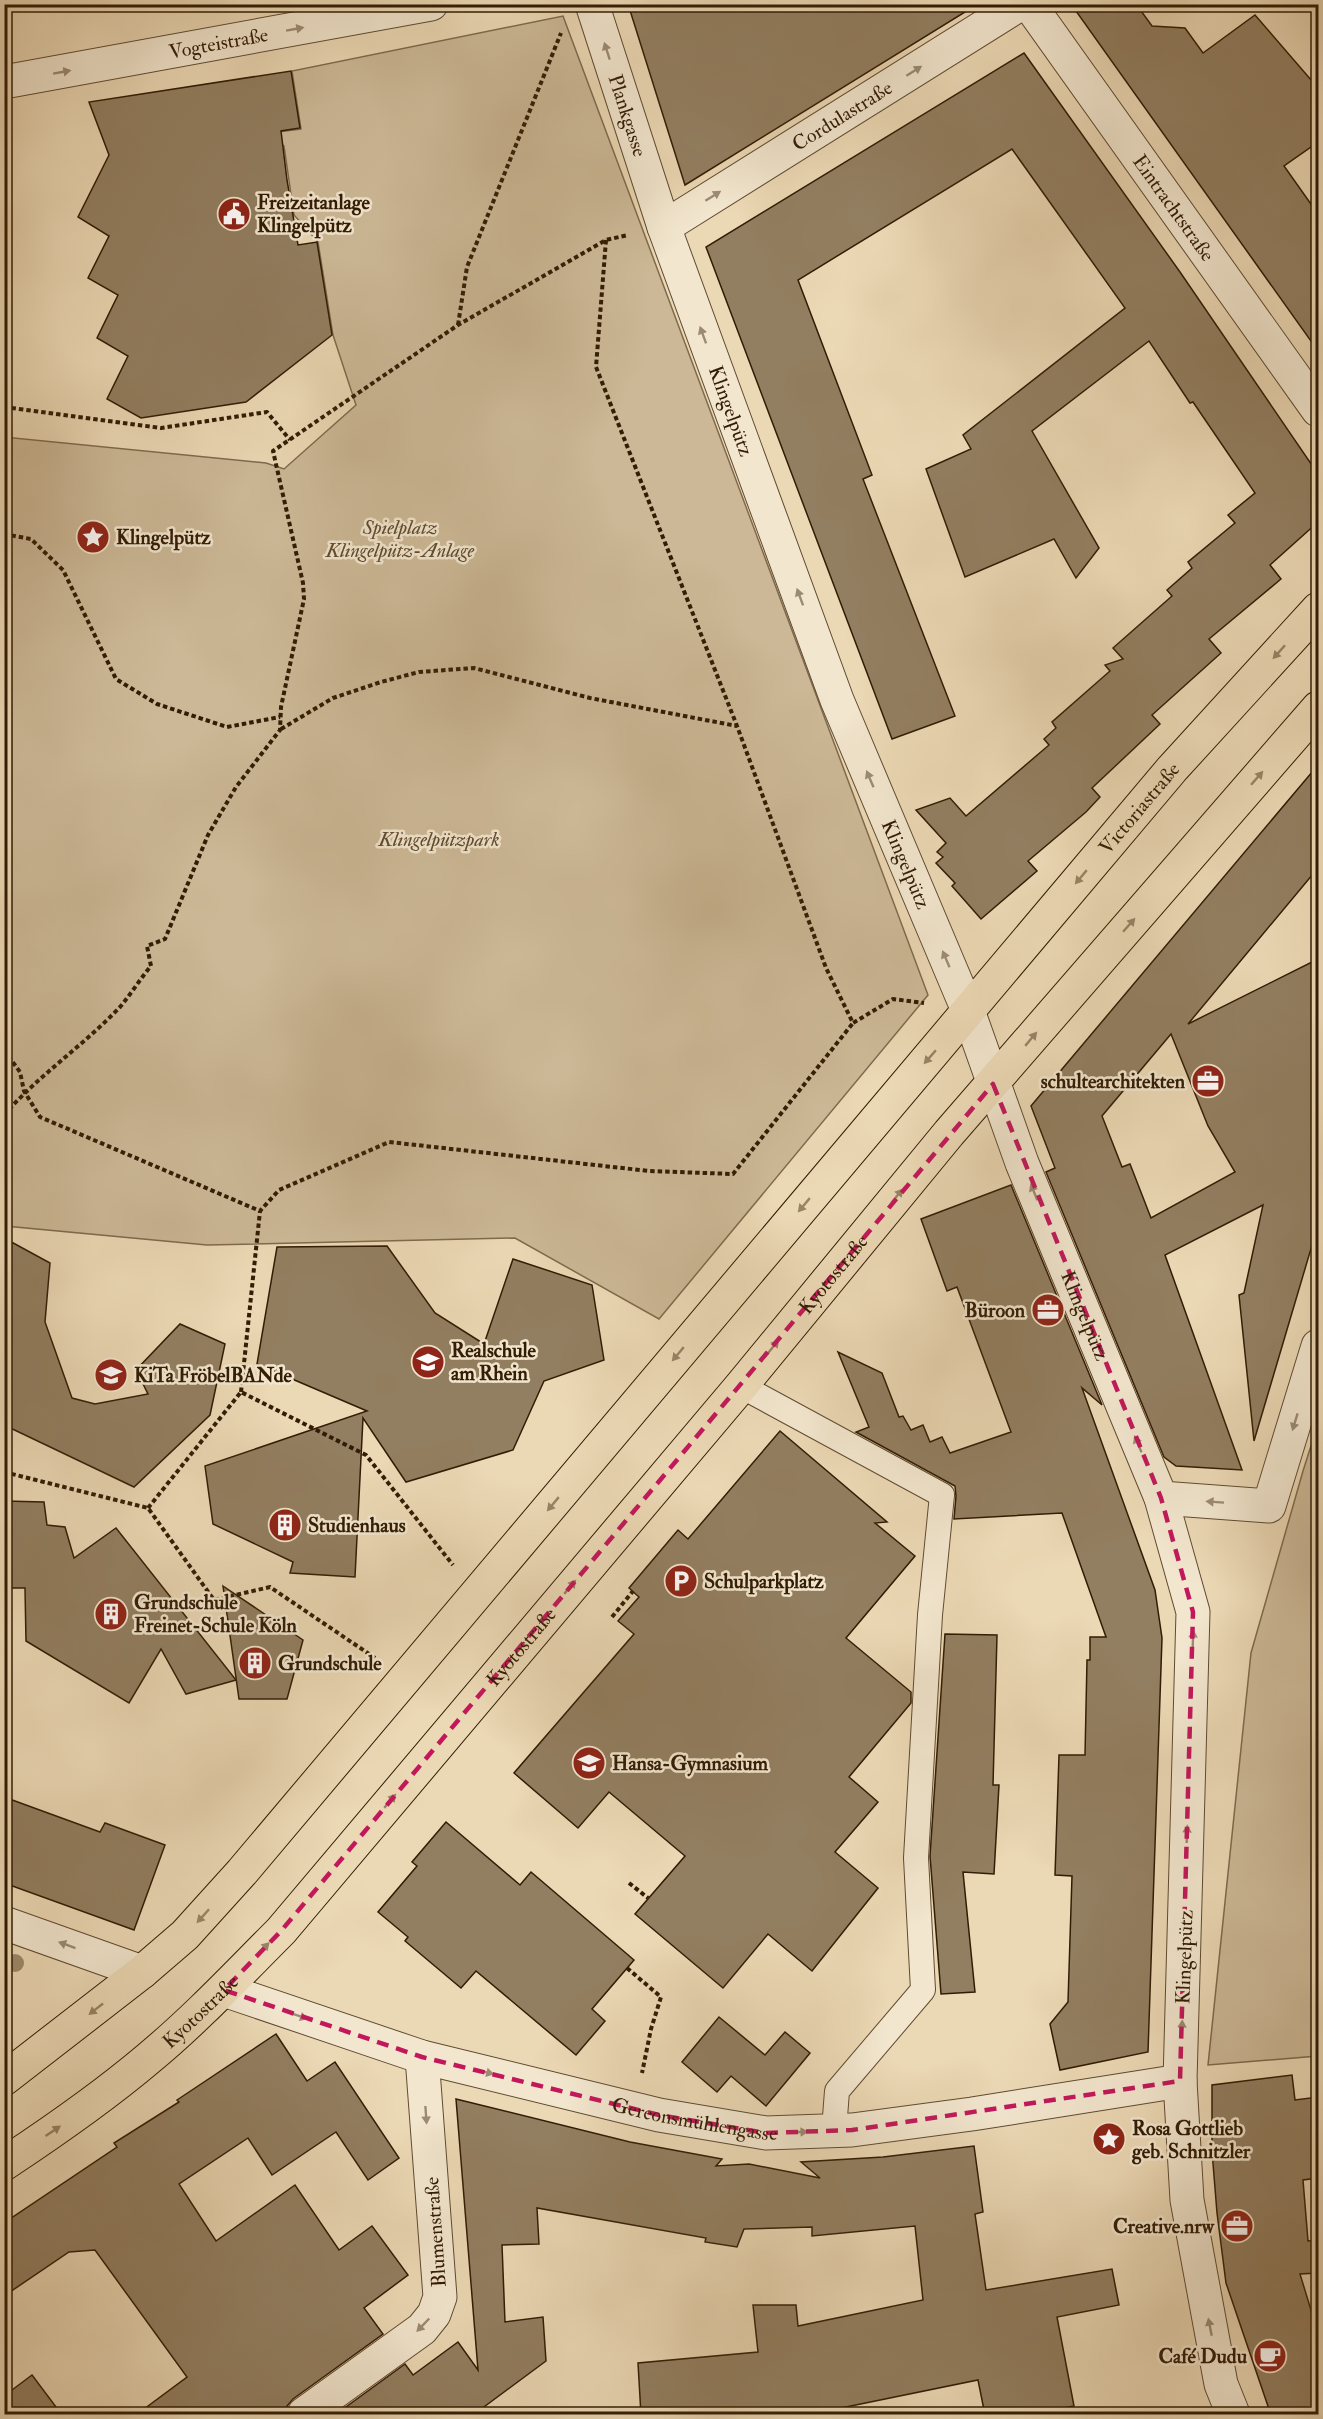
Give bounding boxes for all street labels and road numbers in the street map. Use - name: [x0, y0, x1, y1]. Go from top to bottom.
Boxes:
- street label: Vogteistraße: [167, 22, 270, 65]
- street label: Plankgasse: [603, 71, 652, 160]
- street label: Cordulastraße: [788, 75, 897, 157]
- street label: Eintrachtstraße: [1127, 150, 1220, 266]
- street label: Klingelpütz: [703, 362, 759, 460]
- street label: Victoriastraße: [1094, 757, 1185, 859]
- street label: Klingelpütz: [876, 816, 936, 913]
- street label: Kyotostraße: [793, 1229, 873, 1319]
- street label: Klingelpütz: [1055, 1267, 1115, 1365]
- street label: Kyotostraße: [481, 1602, 562, 1692]
- street label: Klingelpütz: [1170, 1909, 1200, 2005]
- street label: Kyotostraße: [157, 1969, 244, 2054]
- street label: Gereonsmühlengasse: [609, 2092, 778, 2146]
- street label: Blumenstraße: [419, 2176, 452, 2288]

